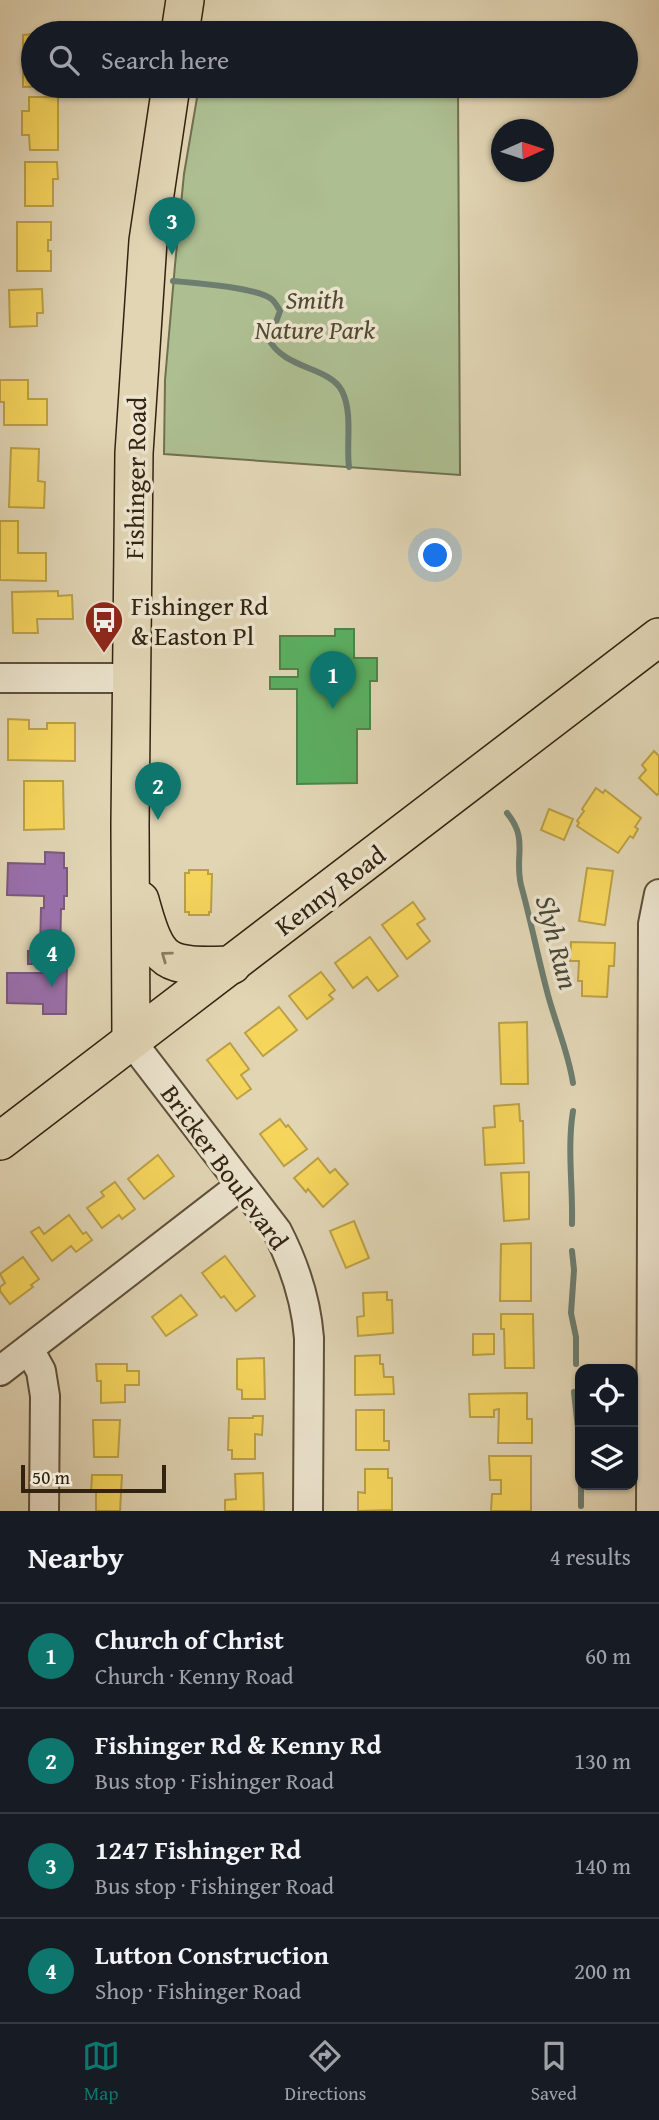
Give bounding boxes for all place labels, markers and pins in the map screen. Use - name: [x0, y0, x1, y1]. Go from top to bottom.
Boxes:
- pin: 3: [149, 197, 195, 255]
- place label: Fishinger Rd & Easton Pl: [131, 586, 268, 655]
- bus stop icon: Fishinger Rd & Easton Pl: [83, 599, 125, 654]
- pin: 1: [310, 651, 356, 709]
- pin: 2: [135, 762, 181, 820]
- pin: 4: [29, 929, 75, 987]

